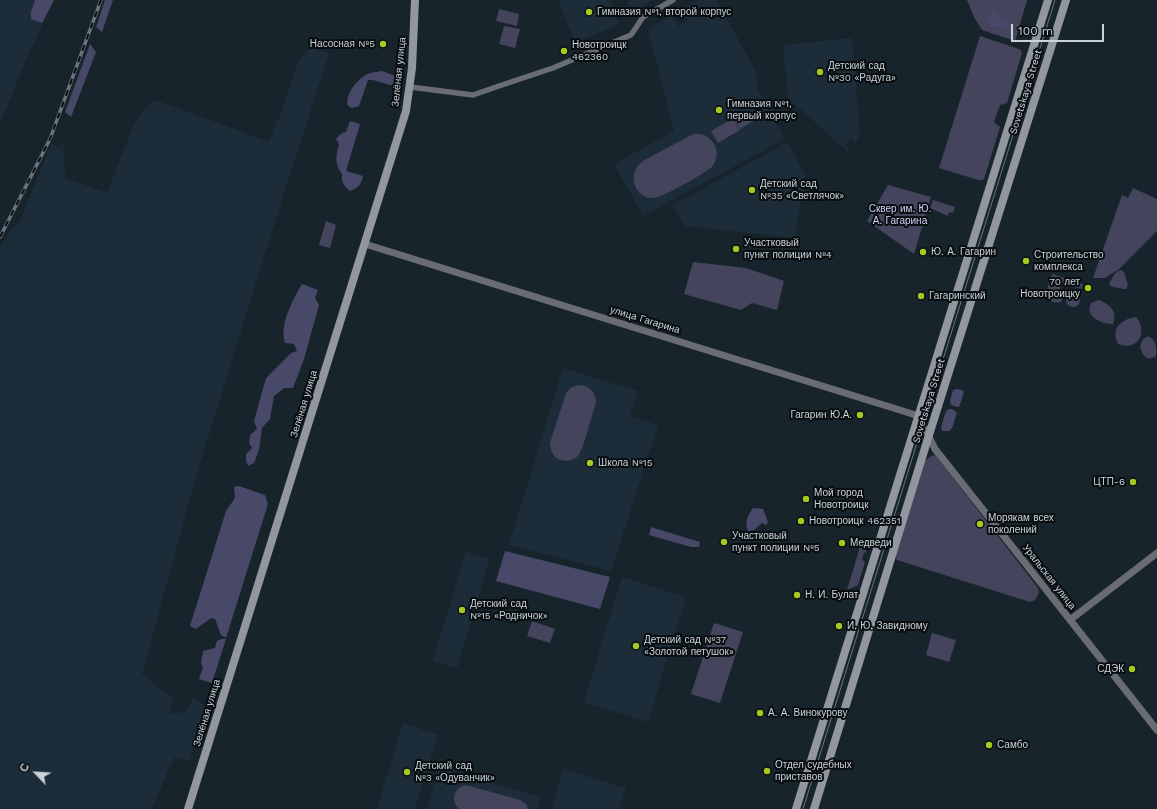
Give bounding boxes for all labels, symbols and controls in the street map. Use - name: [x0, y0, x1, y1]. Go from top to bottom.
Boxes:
- place label: Гимназия №1, второй корпус: [597, 6, 731, 18]
- marker: Гимназия №1, второй корпус: [584, 7, 594, 17]
- scale bar: [1013, 16, 1106, 42]
- text: 100 m: [1018, 24, 1053, 38]
- street label: Зелёная улица: [389, 37, 409, 107]
- place label: Насосная №5: [310, 38, 375, 50]
- marker: Насосная №5: [378, 39, 388, 49]
- place label: Новотроицк 462360: [572, 39, 627, 62]
- marker: Новотроицк 462360: [559, 46, 569, 56]
- street label: Sovetskaya Street: [1007, 48, 1045, 136]
- place label: Детский сад №30 «Радуга»: [828, 60, 896, 84]
- marker: Детский сад №30 «Радуга»: [815, 67, 825, 77]
- place label: Гимназия №1, первый корпус: [727, 98, 796, 122]
- marker: Гимназия №1, первый корпус: [714, 105, 724, 115]
- place label: Детский сад №35 «Светлячок»: [760, 178, 844, 202]
- marker: Детский сад №35 «Светлячок»: [747, 185, 757, 195]
- park label: Сквер им. Ю. А. Гагарина: [869, 203, 931, 226]
- place label: Участковый пункт полиции №4: [744, 237, 832, 260]
- marker: Участковый пункт полиции №4: [731, 244, 741, 254]
- place label: Ю. А. Гагарин: [931, 246, 996, 258]
- marker: Ю. А. Гагарин: [918, 247, 928, 257]
- place label: Строительство комплекса: [1034, 249, 1104, 272]
- marker: Строительство комплекса: [1021, 256, 1031, 266]
- place label: 70 лет Новотроицку: [1020, 276, 1080, 300]
- marker: 70 лет Новотроицку: [1083, 283, 1093, 293]
- place label: Гагаринский: [929, 290, 986, 302]
- marker: Гагаринский: [916, 291, 926, 301]
- street label: улица Гагарина: [609, 304, 681, 336]
- street label: Sovetskaya Street: [910, 357, 948, 445]
- street label: Зелёная улица: [288, 369, 320, 439]
- place label: Гагарин Ю.А.: [790, 409, 852, 421]
- marker: Гагарин Ю.А.: [855, 410, 865, 420]
- place label: Школа №15: [598, 457, 652, 469]
- marker: Школа №15: [585, 458, 595, 468]
- place label: ЦТП-6: [1093, 476, 1125, 488]
- marker: ЦТП-6: [1128, 477, 1138, 487]
- place label: Мой город Новотроицк: [814, 487, 869, 510]
- marker: Мой город Новотроицк: [801, 494, 811, 504]
- place label: Морякам всех поколений: [988, 512, 1054, 536]
- place label: Новотроицк 462351: [809, 515, 901, 527]
- marker: Новотроицк 462351: [796, 516, 806, 526]
- marker: Морякам всех поколений: [975, 519, 985, 529]
- place label: Участковый пункт полиции №5: [732, 530, 820, 554]
- marker: Участковый пункт полиции №5: [719, 537, 729, 547]
- place label: Медведи: [850, 537, 892, 549]
- marker: Медведи: [837, 538, 847, 548]
- street label: Уральская улица: [1020, 542, 1078, 612]
- place label: Н. И. Булат: [805, 589, 858, 601]
- marker: Н. И. Булат: [792, 590, 802, 600]
- place label: Детский сад №15 «Родничок»: [470, 598, 548, 622]
- marker: Детский сад №15 «Родничок»: [457, 605, 467, 615]
- place label: И. Ю. Завидному: [847, 620, 928, 632]
- marker: И. Ю. Завидному: [834, 621, 844, 631]
- place label: Детский сад №37 «Золотой петушок»: [644, 634, 734, 658]
- marker: Детский сад №37 «Золотой петушок»: [631, 641, 641, 651]
- place label: СДЭК: [1097, 663, 1124, 675]
- marker: СДЭК: [1127, 664, 1137, 674]
- street label: Зелёная улица: [191, 678, 223, 748]
- place label: А. А. Винокурову: [768, 707, 847, 719]
- marker: А. А. Винокурову: [755, 708, 765, 718]
- place label: Самбо: [997, 739, 1028, 751]
- marker: Самбо: [984, 740, 994, 750]
- north arrow: [16, 753, 56, 793]
- place label: Отдел судебных приставов: [775, 759, 852, 782]
- place label: Детский сад №3 «Одуванчик»: [415, 760, 495, 784]
- text: С: [17, 761, 32, 774]
- marker: Отдел судебных приставов: [762, 766, 772, 776]
- marker: Детский сад №3 «Одуванчик»: [402, 767, 412, 777]

